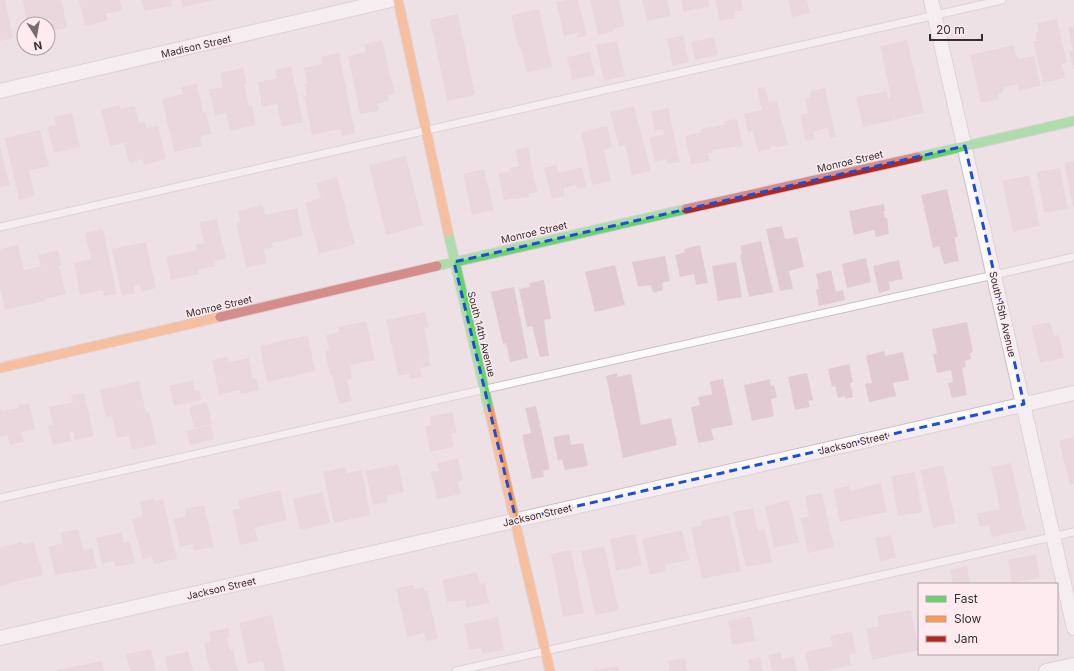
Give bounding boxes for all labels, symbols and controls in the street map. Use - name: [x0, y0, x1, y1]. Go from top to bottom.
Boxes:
- north arrow: [16, 16, 56, 56]
- scale bar: [930, 16, 982, 42]
- text: 20 m: [936, 22, 965, 37]
- street label: Madison Street: [160, 32, 233, 60]
- text: N: [32, 38, 43, 53]
- street label: Monroe Street: [816, 147, 885, 174]
- street label: Monroe Street: [500, 218, 569, 245]
- street label: South 15th Avenue: [987, 270, 1019, 358]
- street label: South 14th Avenue: [466, 290, 499, 378]
- street label: Monroe Street: [185, 292, 254, 319]
- street label: Jackson Street: [817, 429, 890, 457]
- street label: Jackson Street: [501, 501, 574, 529]
- street label: Jackson Street: [185, 574, 258, 602]
- legend: [918, 583, 1058, 655]
- text: Fast: [954, 591, 978, 606]
- text: Slow: [954, 611, 982, 626]
- text: Jam: [954, 631, 978, 646]

